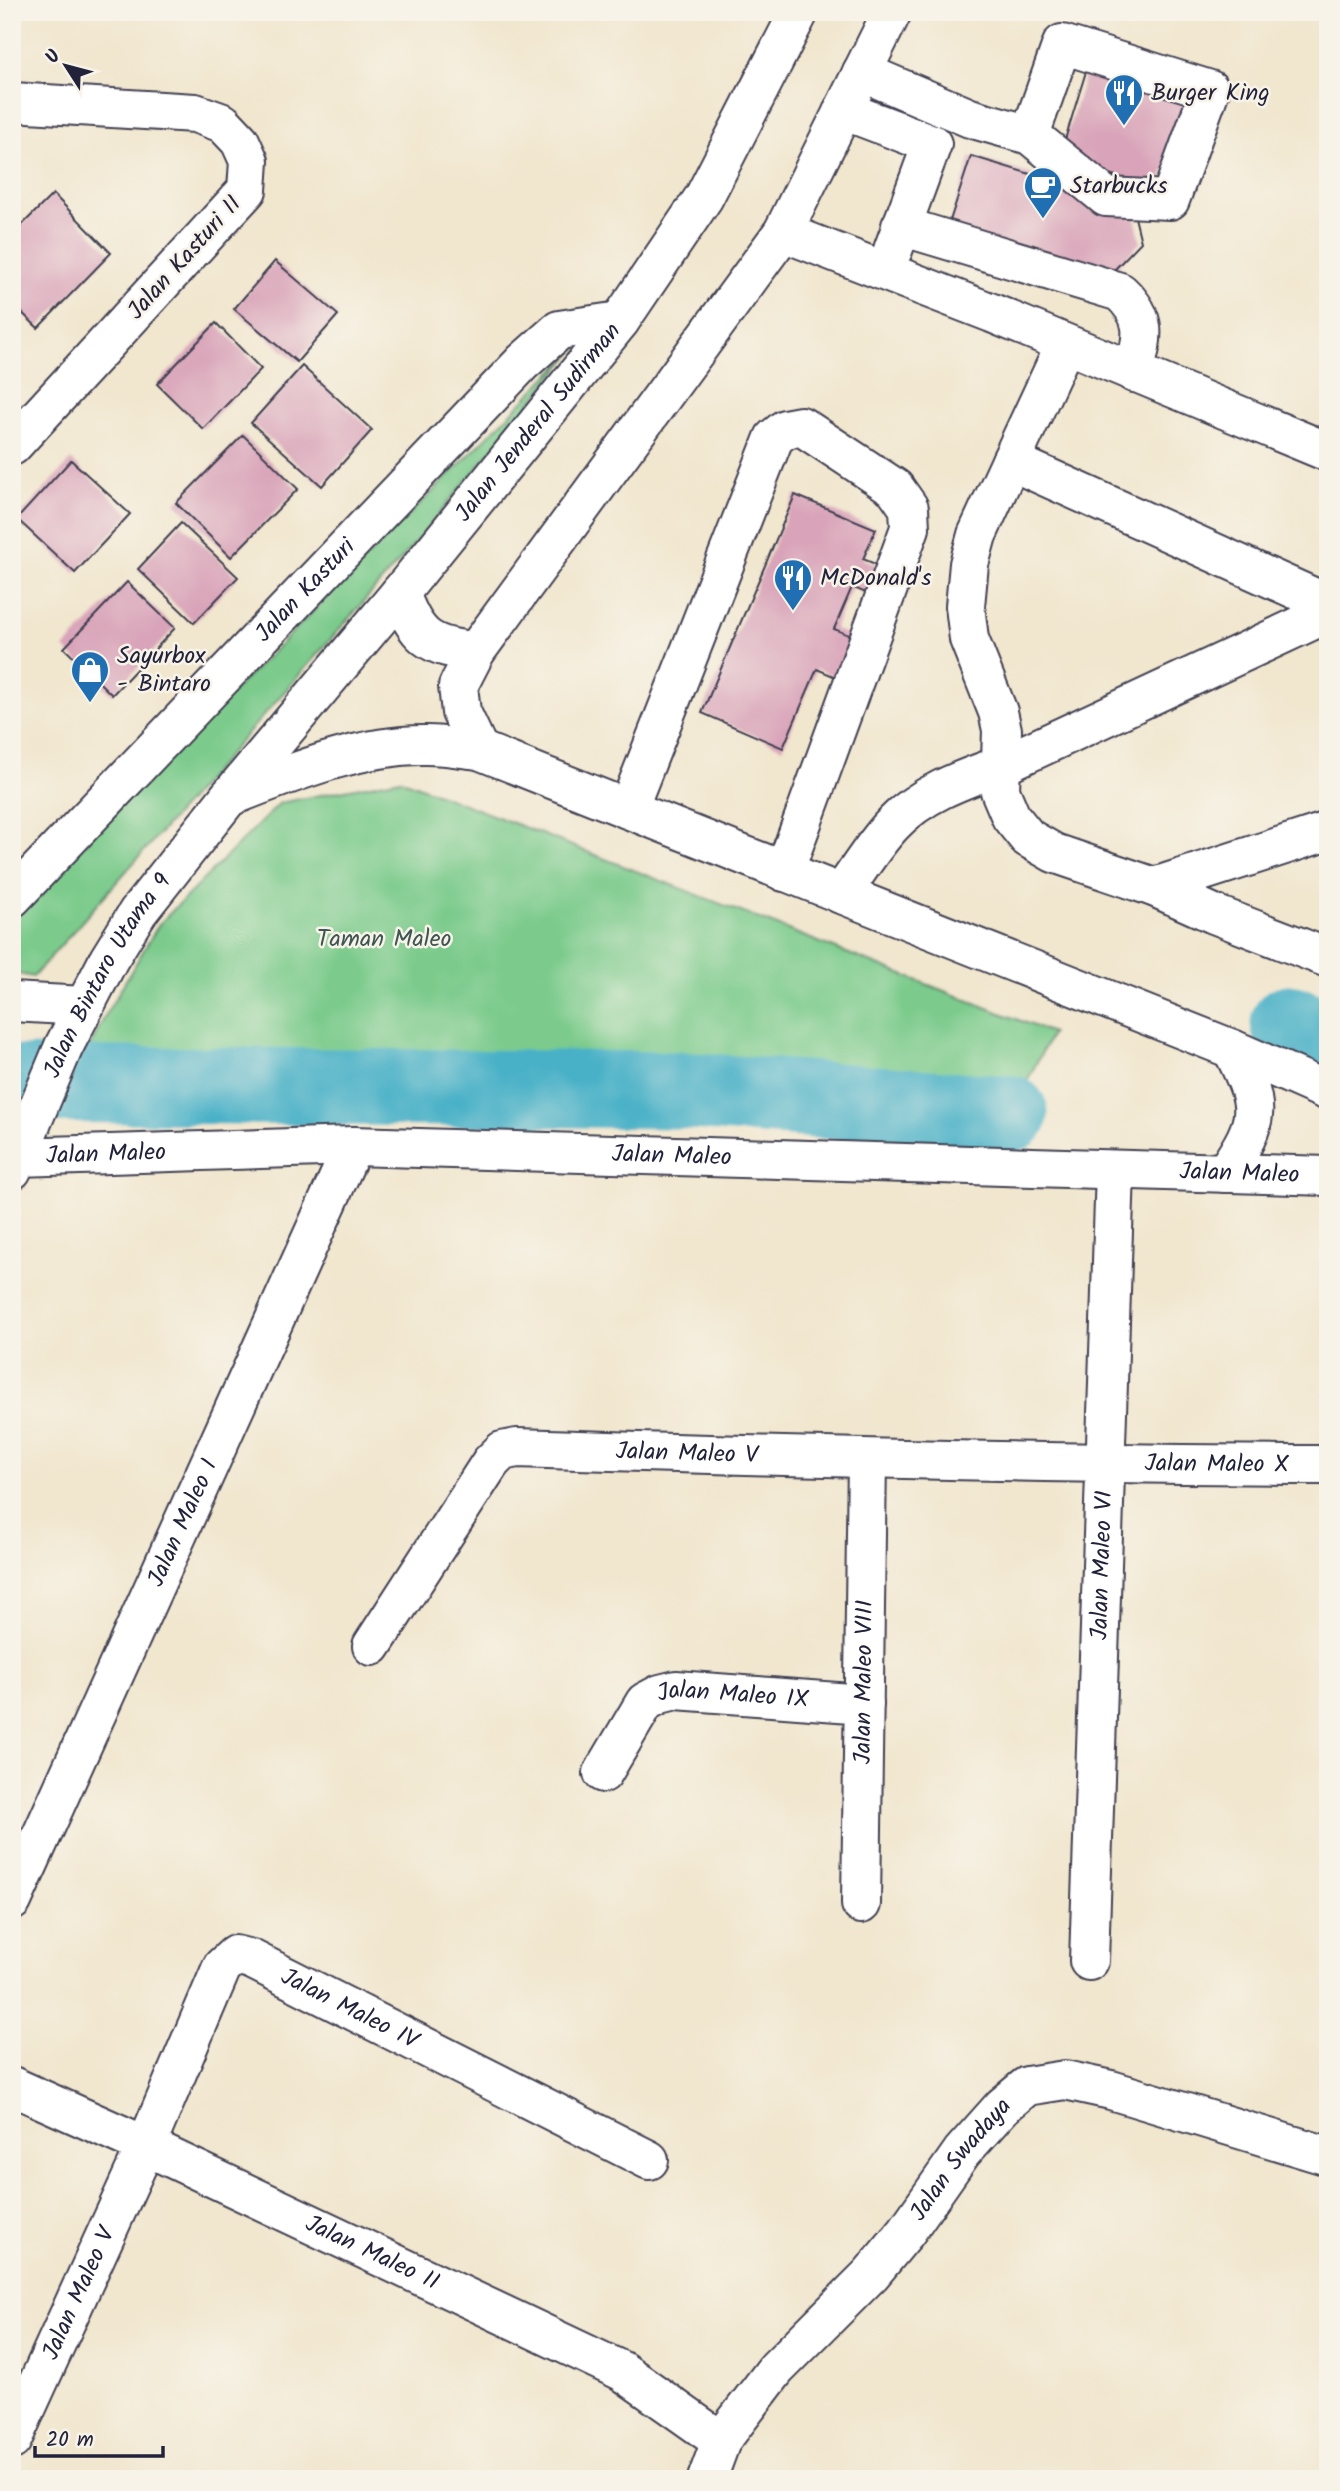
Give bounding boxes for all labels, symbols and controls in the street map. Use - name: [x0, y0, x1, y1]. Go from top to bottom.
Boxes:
- north arrow: [32, 32, 102, 102]
- text: U: [38, 43, 70, 71]
- restaurant icon: Burger King: [1103, 72, 1145, 127]
- place label: Burger King: [1151, 74, 1270, 113]
- cafe icon: Starbucks: [1022, 165, 1064, 220]
- place label: Starbucks: [1070, 167, 1168, 206]
- street label: Jalan Kasturi II: [118, 187, 252, 329]
- street label: Jalan Jenderal Sudirman: [445, 314, 631, 531]
- street label: Jalan Kasturi: [246, 528, 366, 652]
- restaurant icon: McDonald's: [772, 557, 814, 612]
- place label: McDonald's: [820, 559, 932, 598]
- place label: Sayurbox - Bintaro: [117, 637, 211, 704]
- shop icon: Sayurbox - Bintaro: [69, 649, 111, 704]
- street label: Jalan Bintaro Utama 9: [33, 864, 181, 1084]
- park label: Taman Maleo: [317, 920, 451, 959]
- street label: Jalan Maleo: [45, 1133, 167, 1176]
- street label: Jalan Maleo: [611, 1134, 732, 1177]
- street label: Jalan Maleo: [1179, 1152, 1300, 1195]
- street label: Jalan Maleo V: [615, 1432, 761, 1475]
- street label: Jalan Maleo X: [1144, 1444, 1290, 1484]
- street label: Jalan Maleo I: [137, 1452, 229, 1593]
- street label: Jalan Maleo VI: [1080, 1490, 1124, 1641]
- street label: Jalan Maleo VIII: [843, 1599, 885, 1765]
- street label: Jalan Maleo IX: [653, 1670, 811, 1719]
- street label: Jalan Maleo IV: [274, 1958, 427, 2061]
- street label: Jalan Swadaya: [900, 2089, 1021, 2229]
- street label: Jalan Maleo II: [299, 2204, 446, 2301]
- street label: Jalan Maleo V: [32, 2219, 127, 2366]
- scale bar: [35, 2414, 163, 2458]
- text: 20 m: [46, 2424, 94, 2457]

